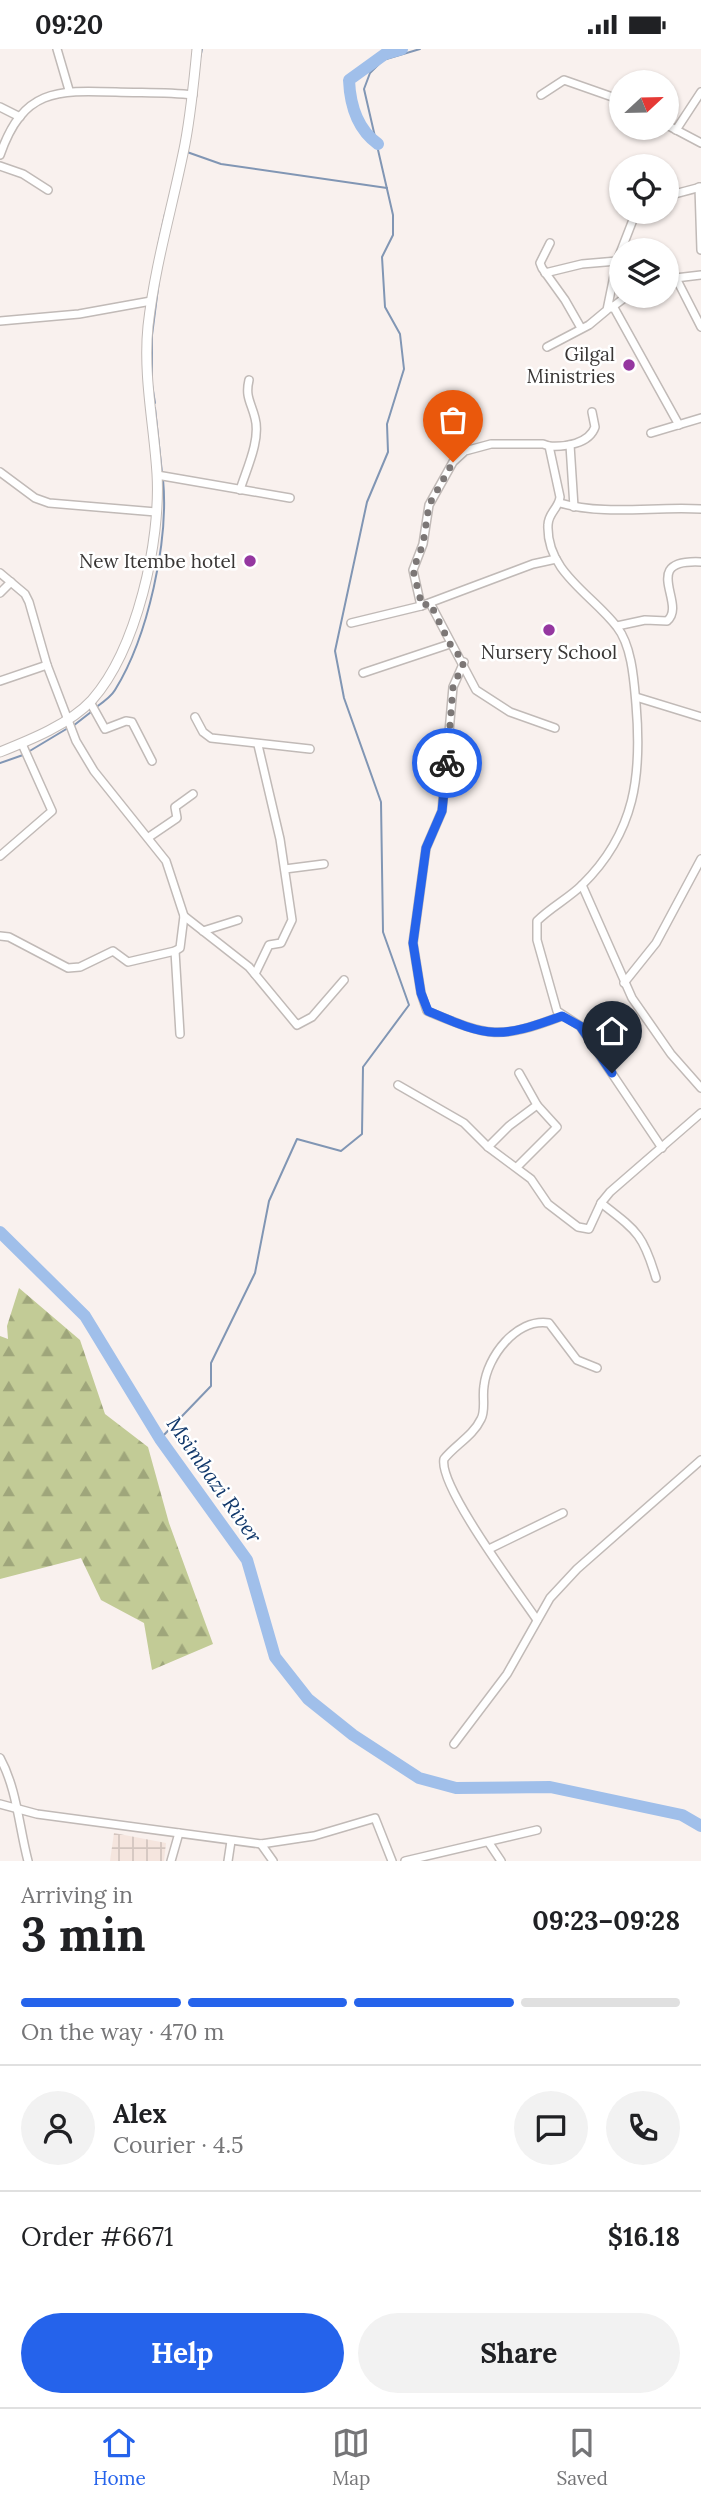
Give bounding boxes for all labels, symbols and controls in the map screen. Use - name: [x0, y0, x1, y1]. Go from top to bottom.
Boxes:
- text: 09:20: [35, 8, 103, 41]
- north arrow: [609, 70, 679, 140]
- map controls: [609, 70, 679, 308]
- button: locate: [609, 154, 679, 224]
- button: layers: [609, 238, 679, 308]
- place label: Gilgal Ministries: [527, 342, 615, 388]
- marker: Gilgal Ministries: [621, 357, 637, 373]
- pin: [423, 390, 483, 462]
- icon: bag: [434, 401, 472, 439]
- place label: New Itembe hotel: [79, 549, 236, 573]
- marker: New Itembe hotel: [242, 553, 258, 569]
- marker: Nursery School: [541, 622, 557, 638]
- place label: Nursery School: [481, 640, 617, 664]
- courier: [412, 728, 482, 798]
- icon: bike: [428, 744, 466, 782]
- pin: [582, 1001, 642, 1073]
- icon: home: [593, 1012, 631, 1050]
- water label: Msimbazi River: [161, 1411, 268, 1549]
- text: Arriving in: [21, 1880, 133, 1909]
- text: 09:23–09:28: [532, 1904, 680, 1937]
- text: 3 min: [21, 1905, 146, 1964]
- text: On the way · 470 m: [21, 2017, 224, 2046]
- button: person: [21, 2091, 95, 2165]
- button: chat: [514, 2091, 588, 2165]
- button: phone: [606, 2091, 680, 2165]
- text: Alex: [113, 2097, 167, 2130]
- text: Courier · 4.5: [113, 2130, 244, 2159]
- text: Order #6671: [21, 2220, 173, 2253]
- text: $16.18: [608, 2220, 680, 2253]
- button: Help: [21, 2313, 344, 2393]
- button: Share: [358, 2313, 680, 2393]
- tab: Home: [93, 2424, 146, 2490]
- tab: Map: [332, 2424, 370, 2490]
- tab: Saved: [557, 2424, 608, 2490]

